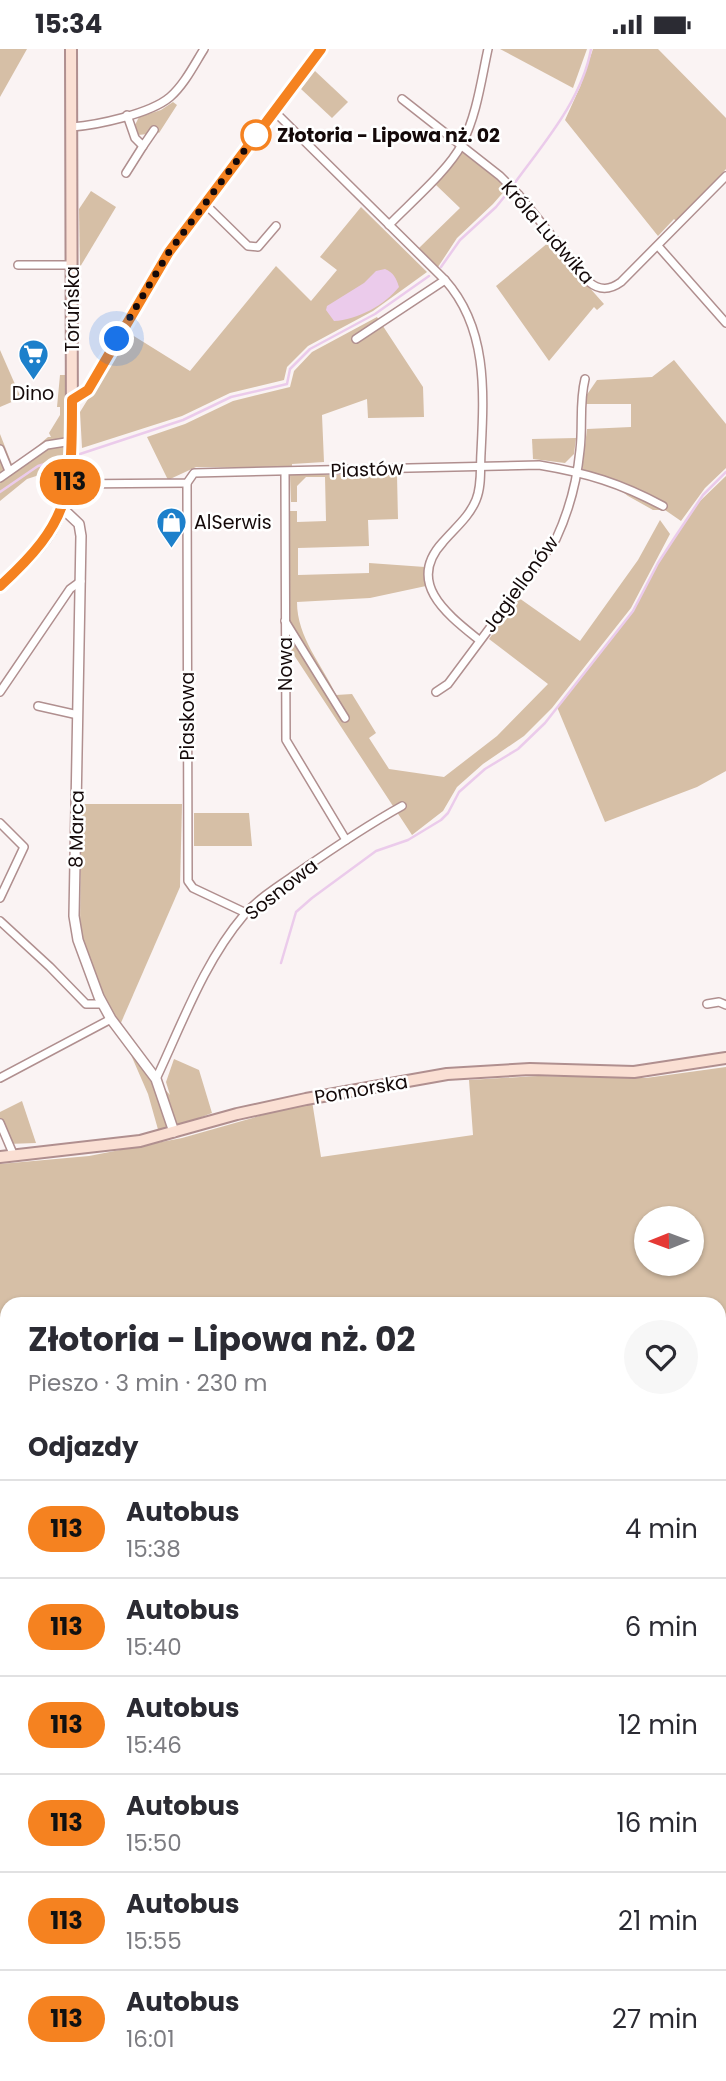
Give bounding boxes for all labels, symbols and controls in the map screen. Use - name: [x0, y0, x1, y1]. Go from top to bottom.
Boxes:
- text: 15:34: [35, 6, 102, 42]
- marker: Złotoria - Lipowa nż. 02: [241, 120, 271, 150]
- place label: Złotoria - Lipowa nż. 02: [277, 122, 500, 149]
- street label: Króla Ludwika: [495, 175, 600, 290]
- street label: Toruńska: [59, 266, 86, 352]
- your location: [99, 321, 134, 356]
- supermarket icon: Dino: [16, 337, 50, 381]
- place label: Dino: [12, 380, 54, 407]
- street label: Piastów: [330, 455, 404, 484]
- line badge: 113: [30, 459, 110, 505]
- text: 113: [54, 465, 86, 498]
- shop icon: AlSerwis: [154, 505, 188, 549]
- place label: AlSerwis: [194, 509, 272, 536]
- street label: Jagiellonów: [476, 530, 565, 638]
- street label: Nowa: [272, 637, 299, 691]
- street label: Piaskowa: [174, 672, 201, 760]
- street label: 8 Marca: [62, 790, 91, 868]
- street label: Sosnowa: [239, 852, 323, 927]
- street label: Pomorska: [312, 1068, 410, 1111]
- north arrow: [634, 1206, 704, 1276]
- map controls: [634, 1206, 704, 1276]
- text: Złotoria - Lipowa nż. 02: [28, 1316, 415, 1363]
- button: heart: [624, 1320, 698, 1394]
- text: Pieszo · 3 min · 230 m: [28, 1367, 268, 1399]
- text: Odjazdy: [28, 1429, 138, 1465]
- text: Autobus: [126, 1494, 240, 1530]
- text: 4 min: [625, 1511, 698, 1547]
- text: 113: [50, 1512, 83, 1545]
- text: 15:38: [126, 1533, 181, 1565]
- text: Autobus: [126, 1592, 240, 1628]
- text: 6 min: [625, 1609, 698, 1645]
- text: 113: [50, 1610, 83, 1643]
- text: 15:40: [126, 1631, 182, 1663]
- text: Autobus: [126, 1690, 240, 1726]
- text: 12 min: [618, 1707, 698, 1743]
- text: 113: [50, 1708, 83, 1741]
- text: 15:46: [126, 1729, 182, 1761]
- text: Autobus: [126, 1788, 240, 1824]
- text: 16 min: [616, 1805, 698, 1841]
- text: 113: [50, 1806, 83, 1839]
- text: 15:50: [126, 1827, 182, 1859]
- text: Autobus: [126, 1886, 240, 1922]
- text: 21 min: [618, 1903, 698, 1939]
- text: 113: [50, 1904, 83, 1937]
- text: 15:55: [126, 1925, 182, 1957]
- text: Autobus: [126, 1984, 240, 2020]
- text: 27 min: [612, 2001, 698, 2037]
- text: 113: [50, 2002, 83, 2035]
- text: 16:01: [126, 2023, 175, 2055]

